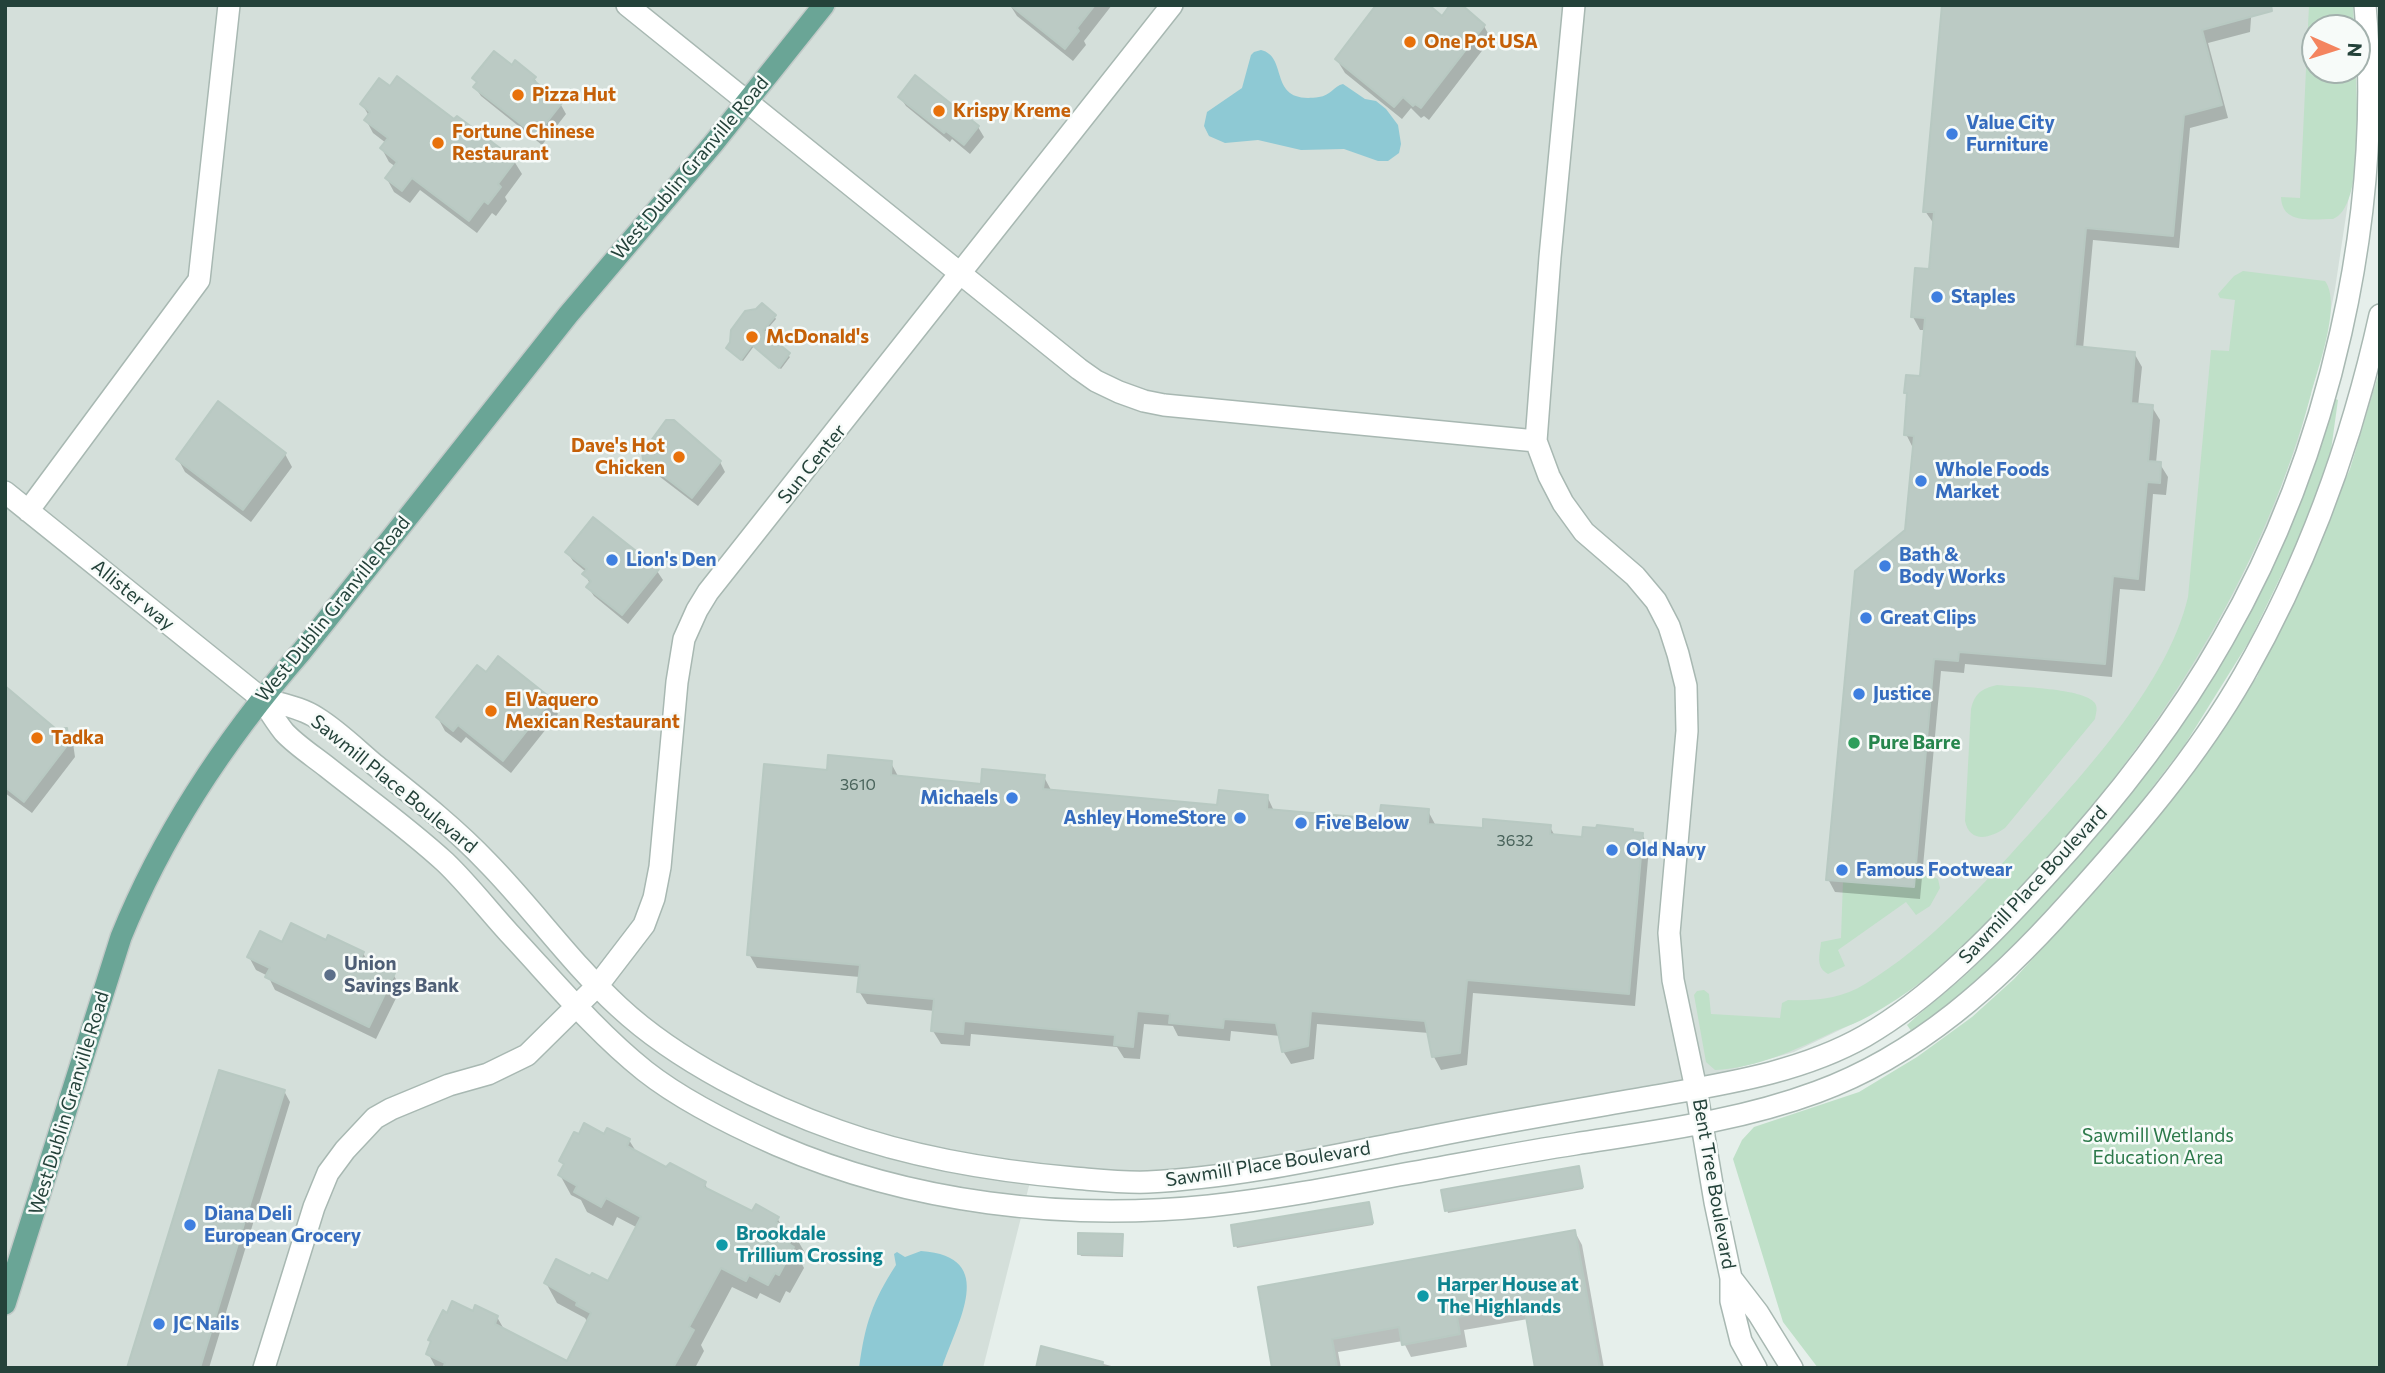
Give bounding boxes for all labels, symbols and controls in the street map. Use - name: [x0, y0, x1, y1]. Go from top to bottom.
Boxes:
- north arrow: [2301, 14, 2371, 84]
- place label: One Pot USA: [1424, 31, 1538, 53]
- marker: One Pot USA: [1402, 34, 1418, 50]
- text: N: [2344, 42, 2367, 58]
- street label: West Dublin Granville Road: [607, 72, 773, 264]
- place label: Pizza Hut: [532, 84, 616, 106]
- marker: Pizza Hut: [510, 87, 526, 103]
- place label: Krispy Kreme: [953, 100, 1071, 122]
- marker: Krispy Kreme: [931, 103, 947, 119]
- place label: Value City Furniture: [1966, 112, 2055, 156]
- place label: Fortune Chinese Restaurant: [452, 121, 595, 165]
- marker: Value City Furniture: [1944, 126, 1960, 142]
- marker: Fortune Chinese Restaurant: [430, 135, 446, 151]
- place label: Staples: [1951, 286, 2016, 308]
- marker: Staples: [1929, 289, 1945, 305]
- place label: McDonald's: [766, 326, 869, 348]
- marker: McDonald's: [744, 329, 760, 345]
- street label: Sun Center: [773, 420, 851, 508]
- place label: Dave's Hot Chicken: [571, 435, 665, 479]
- marker: Dave's Hot Chicken: [671, 449, 687, 465]
- place label: Whole Foods Market: [1935, 459, 2049, 503]
- marker: Whole Foods Market: [1913, 473, 1929, 489]
- street label: West Dublin Granville Road: [251, 512, 415, 706]
- place label: Bath & Body Works: [1899, 544, 2006, 588]
- place label: Lion's Den: [626, 549, 716, 571]
- marker: Lion's Den: [604, 552, 620, 568]
- street label: Allister way: [87, 555, 179, 635]
- marker: Bath & Body Works: [1877, 558, 1893, 574]
- place label: Great Clips: [1880, 607, 1976, 629]
- marker: Great Clips: [1858, 610, 1874, 626]
- place label: Justice: [1873, 683, 1931, 705]
- marker: Justice: [1851, 686, 1867, 702]
- place label: El Vaquero Mexican Restaurant: [505, 689, 680, 733]
- marker: El Vaquero Mexican Restaurant: [483, 703, 499, 719]
- street label: Sawmill Place Boulevard: [306, 710, 482, 858]
- place label: Tadka: [51, 727, 104, 749]
- marker: Tadka: [29, 730, 45, 746]
- place label: Pure Barre: [1868, 732, 1960, 754]
- marker: Pure Barre: [1846, 735, 1862, 751]
- house number: 3610: [840, 775, 876, 795]
- place label: Michaels: [920, 787, 998, 809]
- marker: Michaels: [1004, 790, 1020, 806]
- street label: Sawmill Place Boulevard: [1954, 801, 2112, 969]
- place label: Ashley HomeStore: [1063, 807, 1226, 829]
- marker: Ashley HomeStore: [1232, 810, 1248, 826]
- place label: Five Below: [1315, 812, 1409, 834]
- marker: Five Below: [1293, 815, 1309, 831]
- house number: 3632: [1497, 831, 1533, 851]
- place label: Old Navy: [1626, 839, 1706, 861]
- marker: Old Navy: [1604, 842, 1620, 858]
- place label: Famous Footwear: [1856, 859, 2012, 881]
- marker: Famous Footwear: [1834, 862, 1850, 878]
- place label: Union Savings Bank: [344, 953, 459, 997]
- marker: Union Savings Bank: [322, 967, 338, 983]
- street label: West Dublin Granville Road: [24, 989, 114, 1217]
- street label: Bent Tree Boulevard: [1688, 1097, 1740, 1271]
- park label: Sawmill Wetlands Education Area: [2082, 1125, 2234, 1169]
- street label: Sawmill Place Boulevard: [1164, 1137, 1372, 1191]
- place label: Diana Deli European Grocery: [204, 1203, 361, 1247]
- marker: Diana Deli European Grocery: [182, 1217, 198, 1233]
- place label: Brookdale Trillium Crossing: [736, 1223, 883, 1267]
- marker: Brookdale Trillium Crossing: [714, 1237, 730, 1253]
- place label: Harper House at The Highlands: [1437, 1274, 1579, 1318]
- marker: Harper House at The Highlands: [1415, 1288, 1431, 1304]
- place label: JC Nails: [173, 1313, 239, 1335]
- marker: JC Nails: [151, 1316, 167, 1332]

